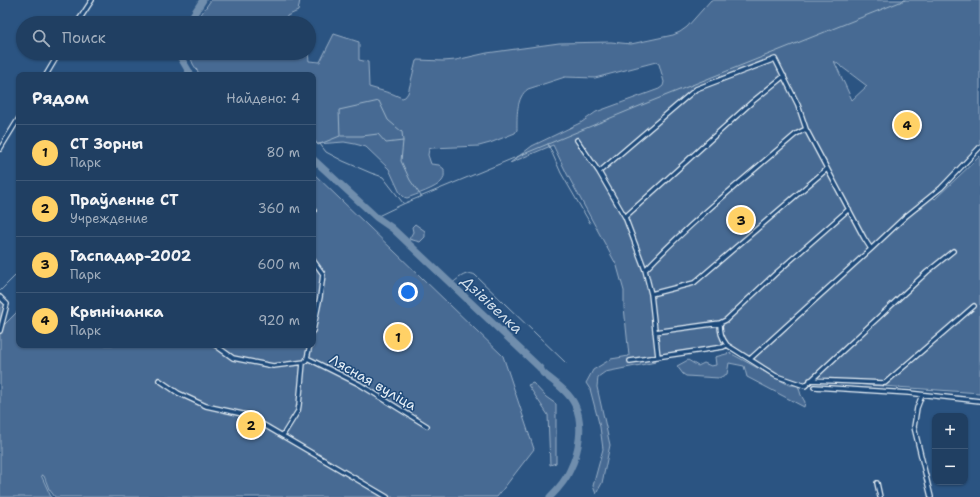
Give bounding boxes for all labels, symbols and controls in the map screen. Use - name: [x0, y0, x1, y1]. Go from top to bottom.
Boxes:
- search box: [16, 16, 316, 60]
- icon: search: [30, 27, 52, 49]
- text: Поиск: [62, 28, 106, 48]
- text: Рядом: [32, 87, 89, 109]
- text: Найдено: 4: [226, 90, 300, 107]
- pin: 4: [894, 110, 920, 140]
- text: СТ Зорны: [70, 134, 143, 154]
- text: 1: [42, 144, 48, 161]
- text: 80 m: [266, 144, 300, 161]
- text: Парк: [70, 154, 101, 171]
- text: Праўленне СТ: [70, 190, 179, 210]
- text: 2: [40, 200, 50, 217]
- text: 360 m: [258, 200, 300, 217]
- pin: 3: [728, 205, 754, 235]
- text: Учреждение: [70, 210, 148, 227]
- text: Гаспадар-2002: [70, 246, 191, 266]
- text: 3: [40, 256, 50, 273]
- text: 600 m: [257, 256, 300, 273]
- text: Парк: [70, 266, 101, 283]
- water label: Дзівівелка: [456, 271, 527, 339]
- your location: [398, 282, 418, 302]
- text: Крынічанка: [70, 302, 164, 322]
- text: 4: [40, 312, 50, 329]
- text: 920 m: [258, 312, 300, 329]
- text: Парк: [70, 322, 101, 339]
- pin: 1: [385, 322, 411, 352]
- street label: Лясная вуліца: [326, 350, 420, 414]
- pin: 2: [238, 410, 264, 440]
- map controls: [932, 413, 968, 485]
- button: +: [932, 413, 968, 449]
- button: −: [932, 449, 968, 485]

